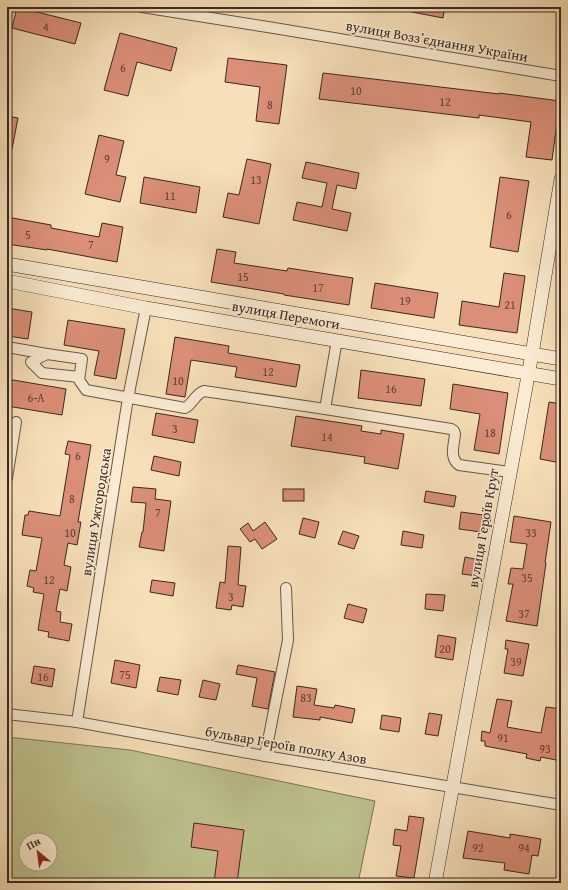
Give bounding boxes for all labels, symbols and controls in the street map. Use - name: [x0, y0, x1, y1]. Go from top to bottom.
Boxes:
- street label: вулиця Воззʼєднання України: [344, 15, 530, 67]
- house number: 4: [43, 18, 49, 35]
- house number: 6: [120, 59, 126, 76]
- house number: 10: [350, 82, 362, 99]
- house number: 12: [439, 93, 451, 110]
- house number: 8: [267, 96, 273, 113]
- house number: 9: [104, 150, 110, 167]
- house number: 13: [250, 171, 262, 188]
- house number: 11: [164, 187, 176, 204]
- house number: 6: [506, 206, 512, 223]
- house number: 5: [25, 226, 31, 243]
- house number: 7: [88, 236, 94, 253]
- house number: 15: [237, 268, 249, 285]
- house number: 17: [312, 279, 324, 296]
- house number: 19: [399, 292, 411, 309]
- street label: вулиця Перемоги: [230, 296, 342, 334]
- house number: 21: [504, 296, 516, 313]
- house number: 12: [262, 363, 274, 380]
- house number: 10: [172, 372, 184, 389]
- house number: 16: [385, 380, 397, 397]
- house number: 6-А: [27, 389, 45, 406]
- house number: 3: [172, 420, 178, 437]
- house number: 18: [484, 424, 496, 441]
- house number: 14: [321, 428, 333, 445]
- street label: вулиця Ужгородська: [76, 446, 116, 577]
- house number: 6: [75, 447, 81, 464]
- street label: вулиця Героїв Крут: [463, 467, 503, 589]
- house number: 8: [69, 490, 75, 507]
- house number: 7: [155, 504, 161, 521]
- house number: 10: [64, 524, 76, 541]
- house number: 33: [525, 524, 537, 541]
- house number: 35: [521, 569, 533, 586]
- house number: 12: [43, 571, 55, 588]
- house number: 3: [228, 588, 234, 605]
- house number: 37: [518, 605, 530, 622]
- house number: 20: [439, 640, 451, 657]
- house number: 39: [510, 653, 522, 670]
- house number: 75: [119, 666, 131, 683]
- house number: 16: [37, 668, 49, 685]
- house number: 83: [300, 689, 312, 706]
- street label: бульвар Героїв полку Азов: [204, 721, 369, 769]
- house number: 91: [497, 729, 509, 746]
- house number: 93: [539, 740, 551, 757]
- north arrow: [18, 832, 58, 872]
- text: Пн: [23, 833, 43, 854]
- house number: 92: [472, 839, 484, 856]
- house number: 94: [518, 839, 530, 856]

